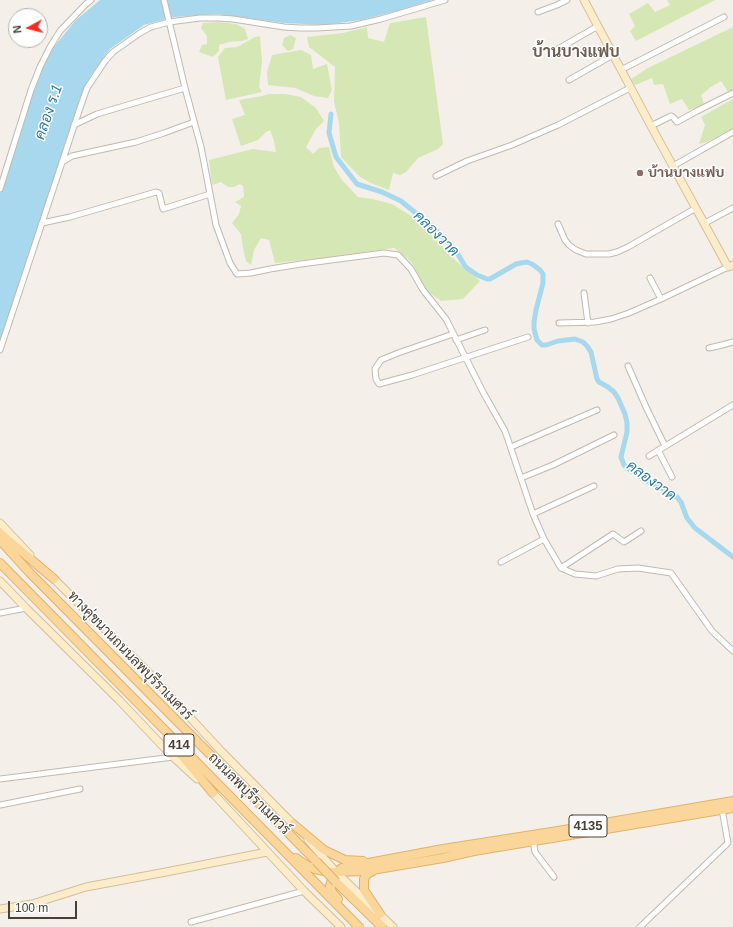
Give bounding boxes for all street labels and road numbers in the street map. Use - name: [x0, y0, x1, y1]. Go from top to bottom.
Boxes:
- street label: ทางคู่ขนานถนนลพบุรีราเมศวร์: [64, 588, 196, 724]
- road number: 414: [164, 734, 194, 756]
- street label: ถนนลพบุรีราเมศวร์: [205, 750, 293, 838]
- road number: 4135: [569, 815, 607, 837]

